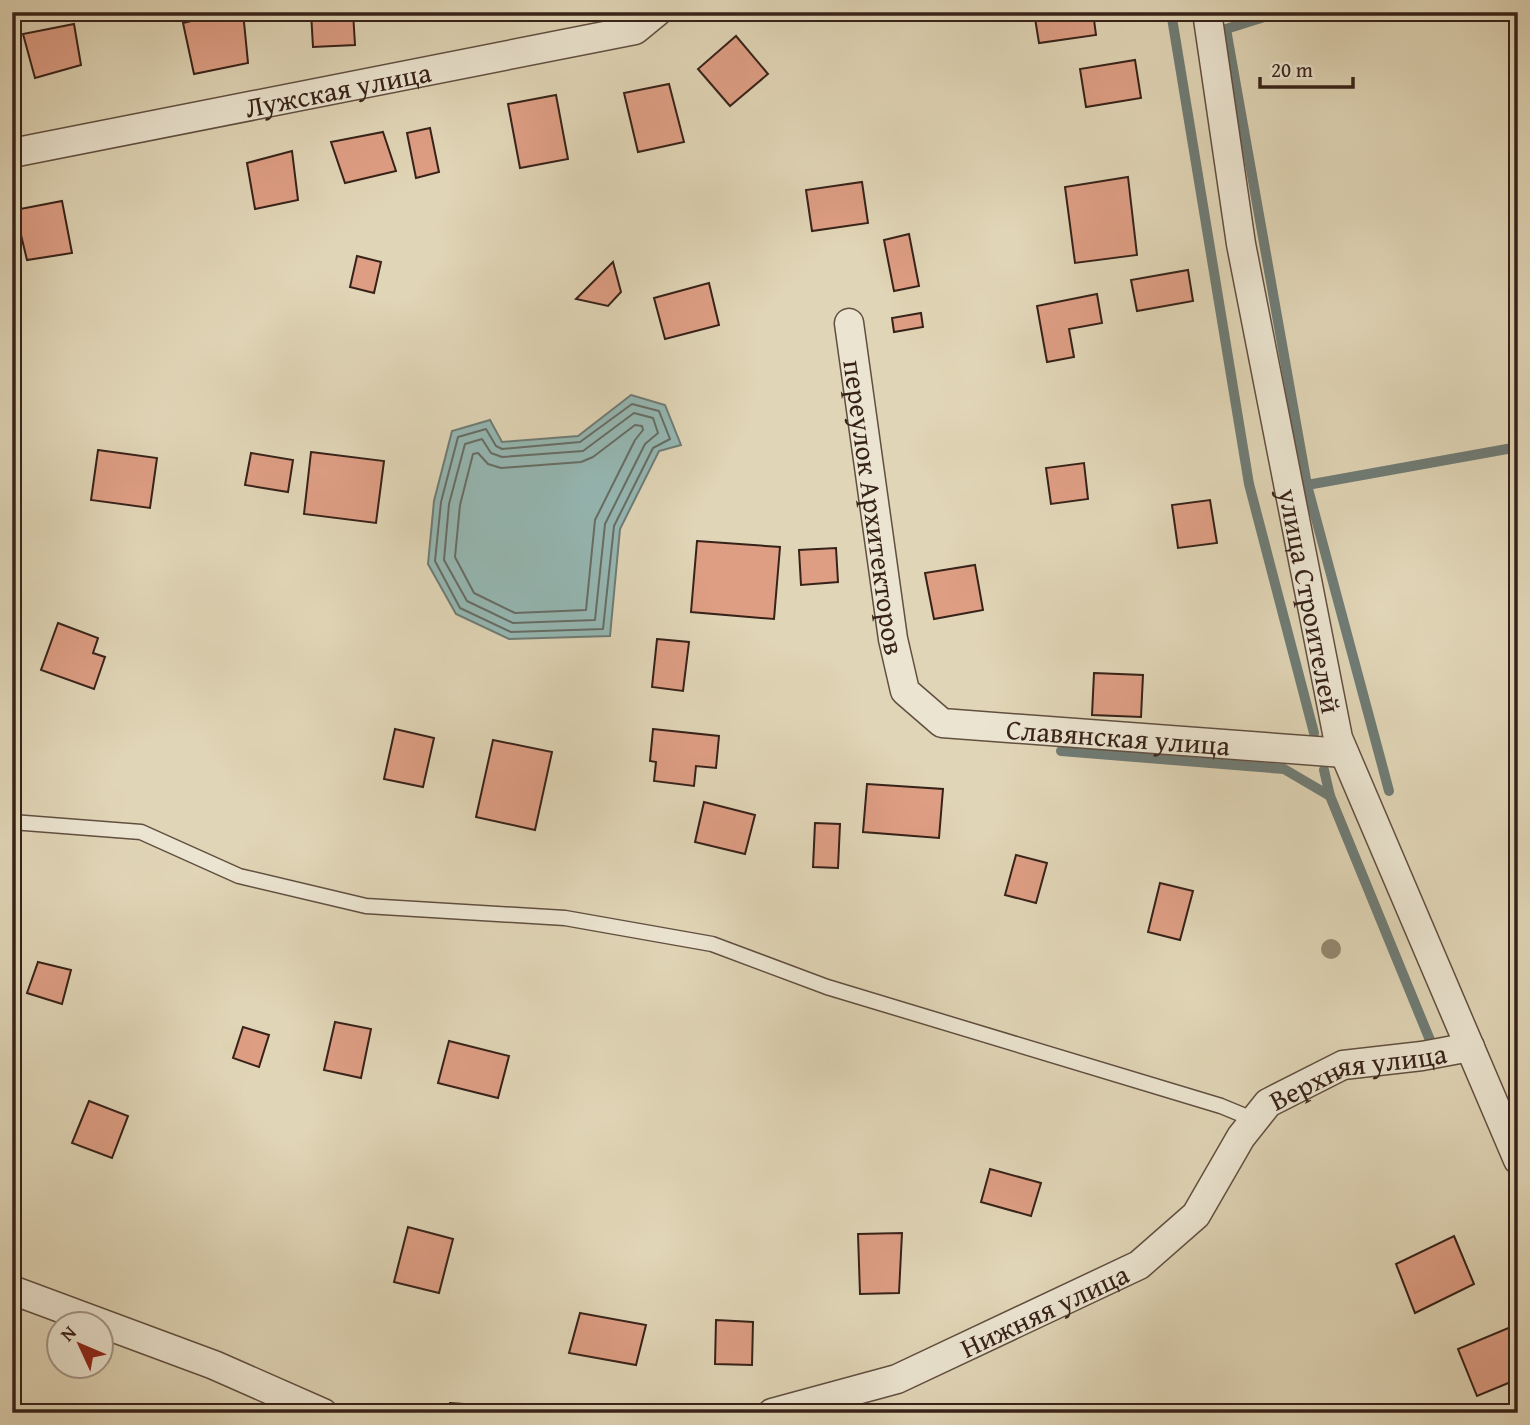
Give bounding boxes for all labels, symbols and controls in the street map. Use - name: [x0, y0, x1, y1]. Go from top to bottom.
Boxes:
- scale bar: [1260, 46, 1353, 90]
- street label: Лужская улица: [241, 50, 435, 127]
- text: 20 m: [1271, 54, 1313, 85]
- street label: переулок Архитекторов: [834, 357, 916, 659]
- street label: улица Строителей: [1269, 484, 1353, 717]
- street label: Славянская улица: [1005, 707, 1232, 765]
- street label: Верхняя улица: [1262, 1031, 1450, 1120]
- street label: Нижняя улица: [953, 1252, 1136, 1367]
- north arrow: [46, 1310, 116, 1380]
- text: N: [53, 1319, 82, 1347]

